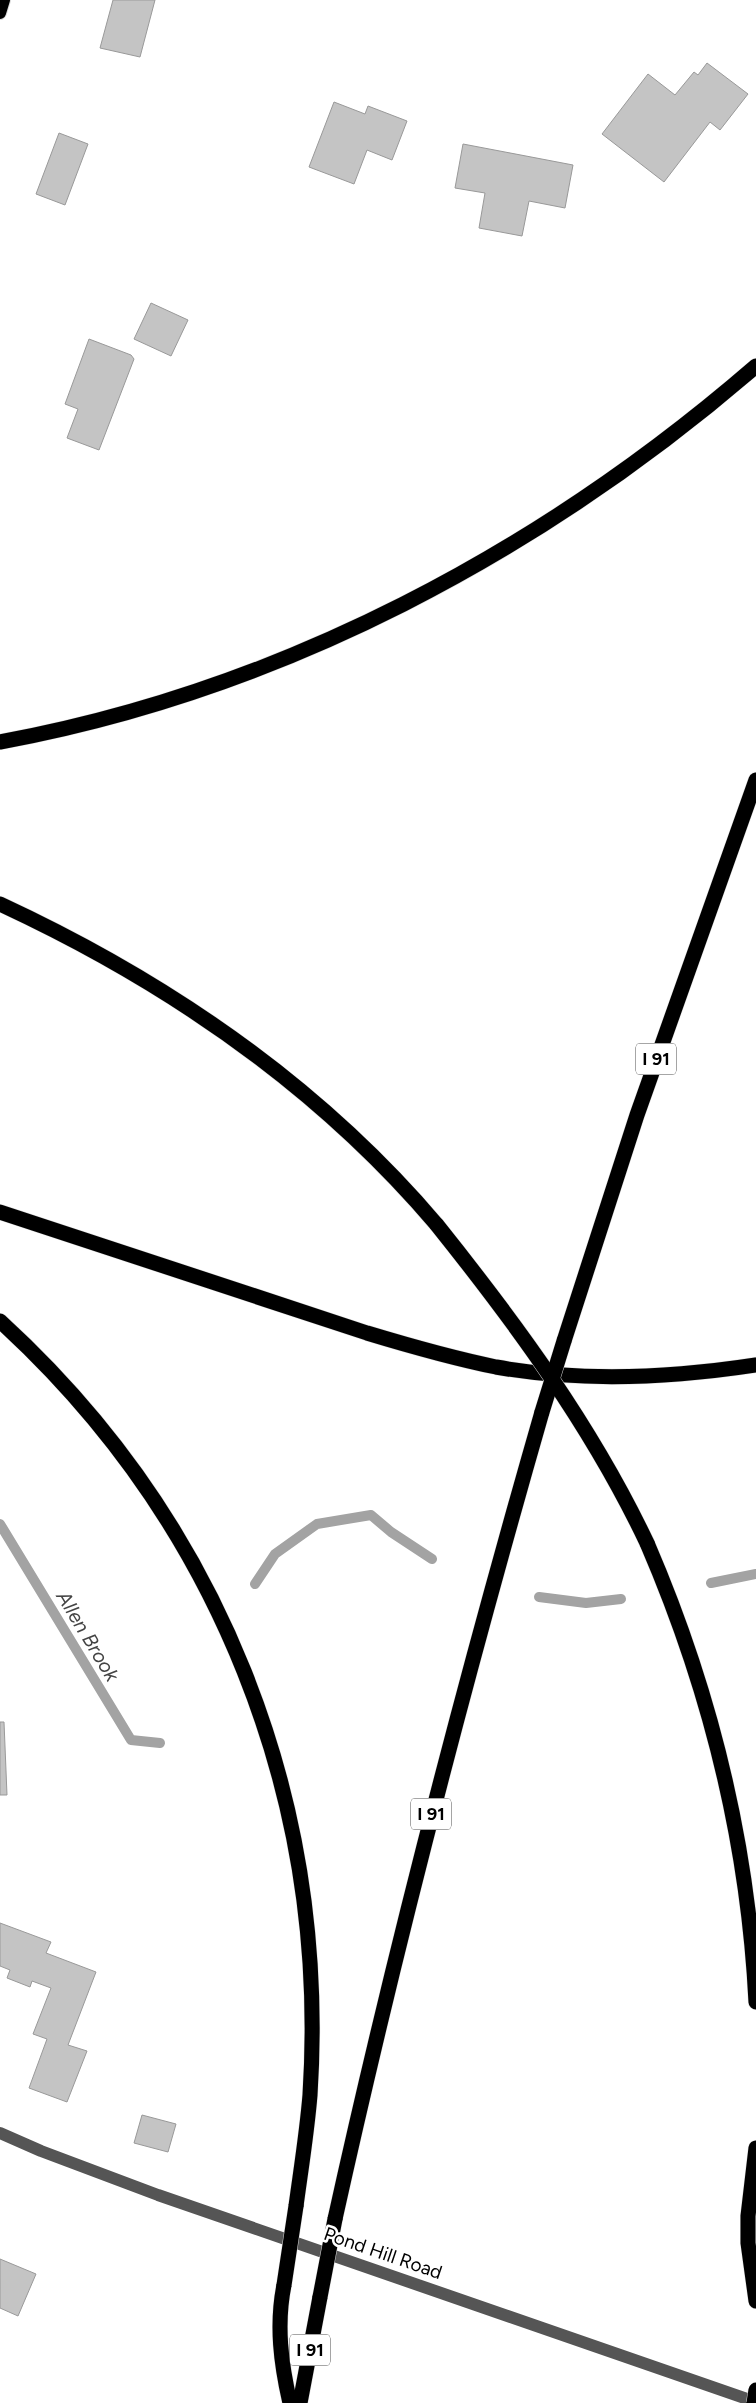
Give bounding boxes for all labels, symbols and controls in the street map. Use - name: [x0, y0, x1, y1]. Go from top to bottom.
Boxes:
- road number: I 91: [636, 1044, 676, 1074]
- water label: Allen Brook: [51, 1585, 125, 1687]
- road number: I 91: [411, 1798, 451, 1830]
- street label: Pond Hill Road: [321, 2222, 445, 2284]
- road number: I 91: [290, 2334, 330, 2366]

